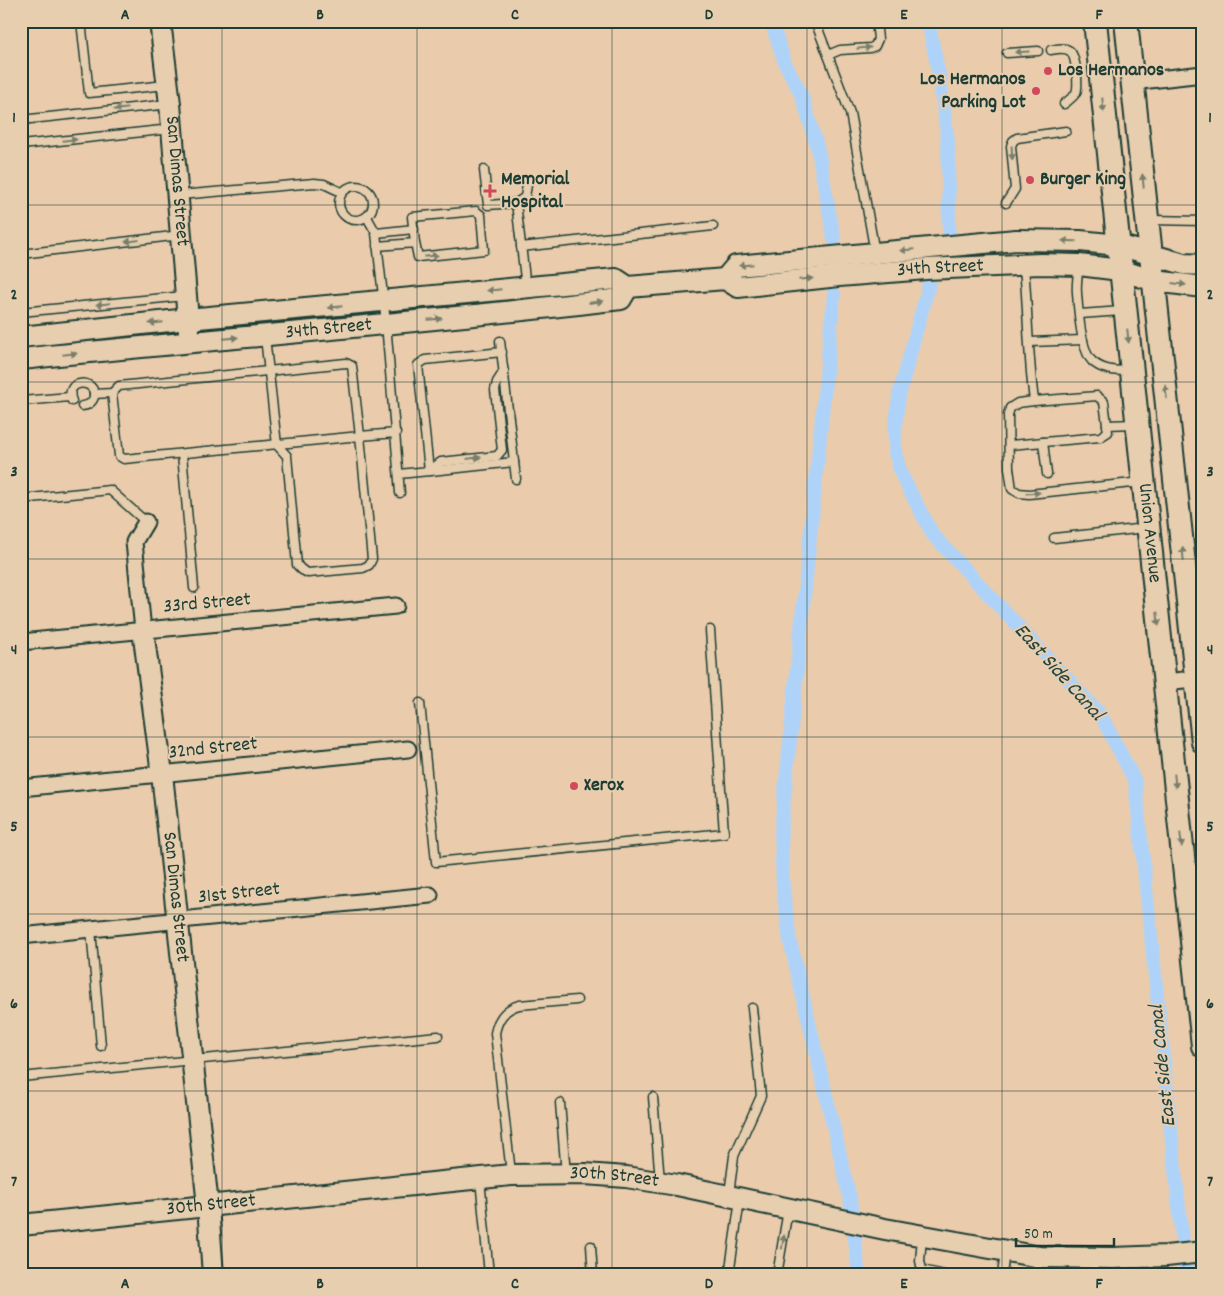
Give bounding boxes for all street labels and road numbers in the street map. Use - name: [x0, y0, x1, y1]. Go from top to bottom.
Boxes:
- street label: San Dimas Street: [157, 115, 196, 248]
- street label: 34th Street: [896, 253, 984, 285]
- street label: 34th Street: [284, 311, 373, 347]
- street label: Union Avenue: [1130, 482, 1168, 585]
- street label: 33rd Street: [162, 586, 252, 622]
- street label: 32nd Street: [167, 730, 259, 768]
- street label: San Dimas Street: [154, 831, 196, 964]
- street label: 31st Street: [197, 876, 281, 912]
- street label: 30th Street: [569, 1160, 661, 1196]
- street label: 30th Street: [165, 1187, 257, 1224]

